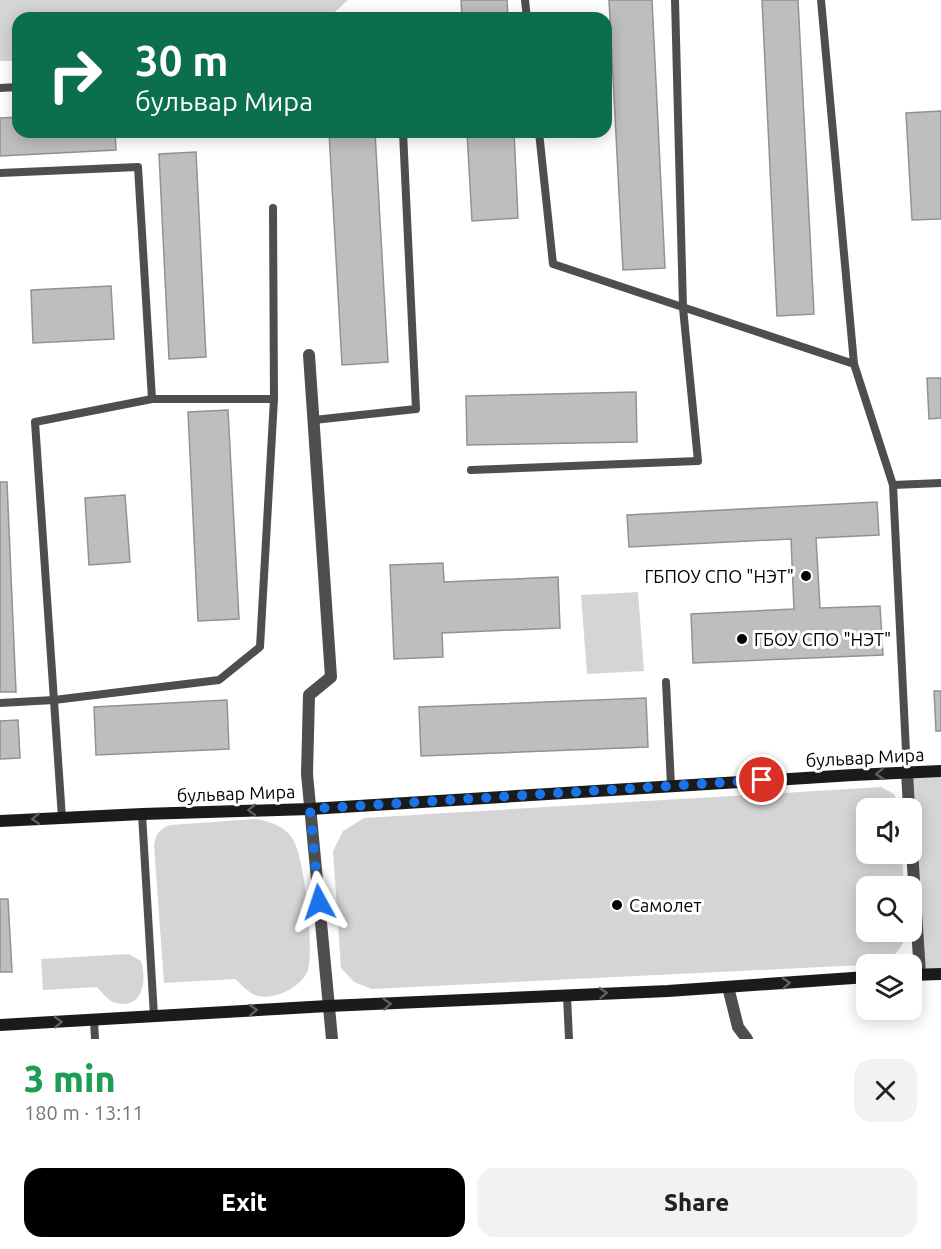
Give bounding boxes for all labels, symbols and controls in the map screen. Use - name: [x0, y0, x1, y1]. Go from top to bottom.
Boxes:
- icon: right: [36, 36, 114, 114]
- text: 30 m: [135, 37, 229, 84]
- text: бульвар Мира: [135, 86, 313, 116]
- place label: ГБПОУ СПО "НЭТ": [644, 566, 794, 586]
- marker: ГБПОУ СПО "НЭТ": [799, 569, 813, 583]
- place label: ГБОУ СПО "НЭТ": [754, 629, 891, 649]
- marker: ГБОУ СПО "НЭТ": [735, 632, 749, 646]
- street label: бульвар Мира: [805, 744, 925, 770]
- pin: [736, 754, 787, 805]
- icon: arrive: [745, 763, 778, 796]
- one-way arrow: [875, 767, 884, 780]
- street label: бульвар Мира: [176, 781, 296, 805]
- map controls: [856, 798, 922, 1020]
- button: sound: [856, 798, 922, 864]
- one-way arrow: [247, 804, 256, 817]
- one-way arrow: [31, 813, 40, 826]
- position arrow: [287, 870, 351, 934]
- button: search: [856, 876, 922, 942]
- place label: Самолет: [629, 895, 701, 915]
- marker: Самолет: [610, 898, 624, 912]
- button: layers: [856, 954, 922, 1020]
- one-way arrow: [782, 976, 791, 989]
- one-way arrow: [598, 987, 607, 1000]
- one-way arrow: [382, 997, 391, 1010]
- one-way arrow: [249, 1004, 258, 1017]
- one-way arrow: [54, 1016, 63, 1028]
- text: 3 min: [24, 1058, 116, 1099]
- button: close: [854, 1059, 917, 1122]
- text: 180 m · 13:11: [24, 1101, 144, 1124]
- button: Exit: [24, 1168, 465, 1237]
- button: Share: [477, 1168, 917, 1237]

